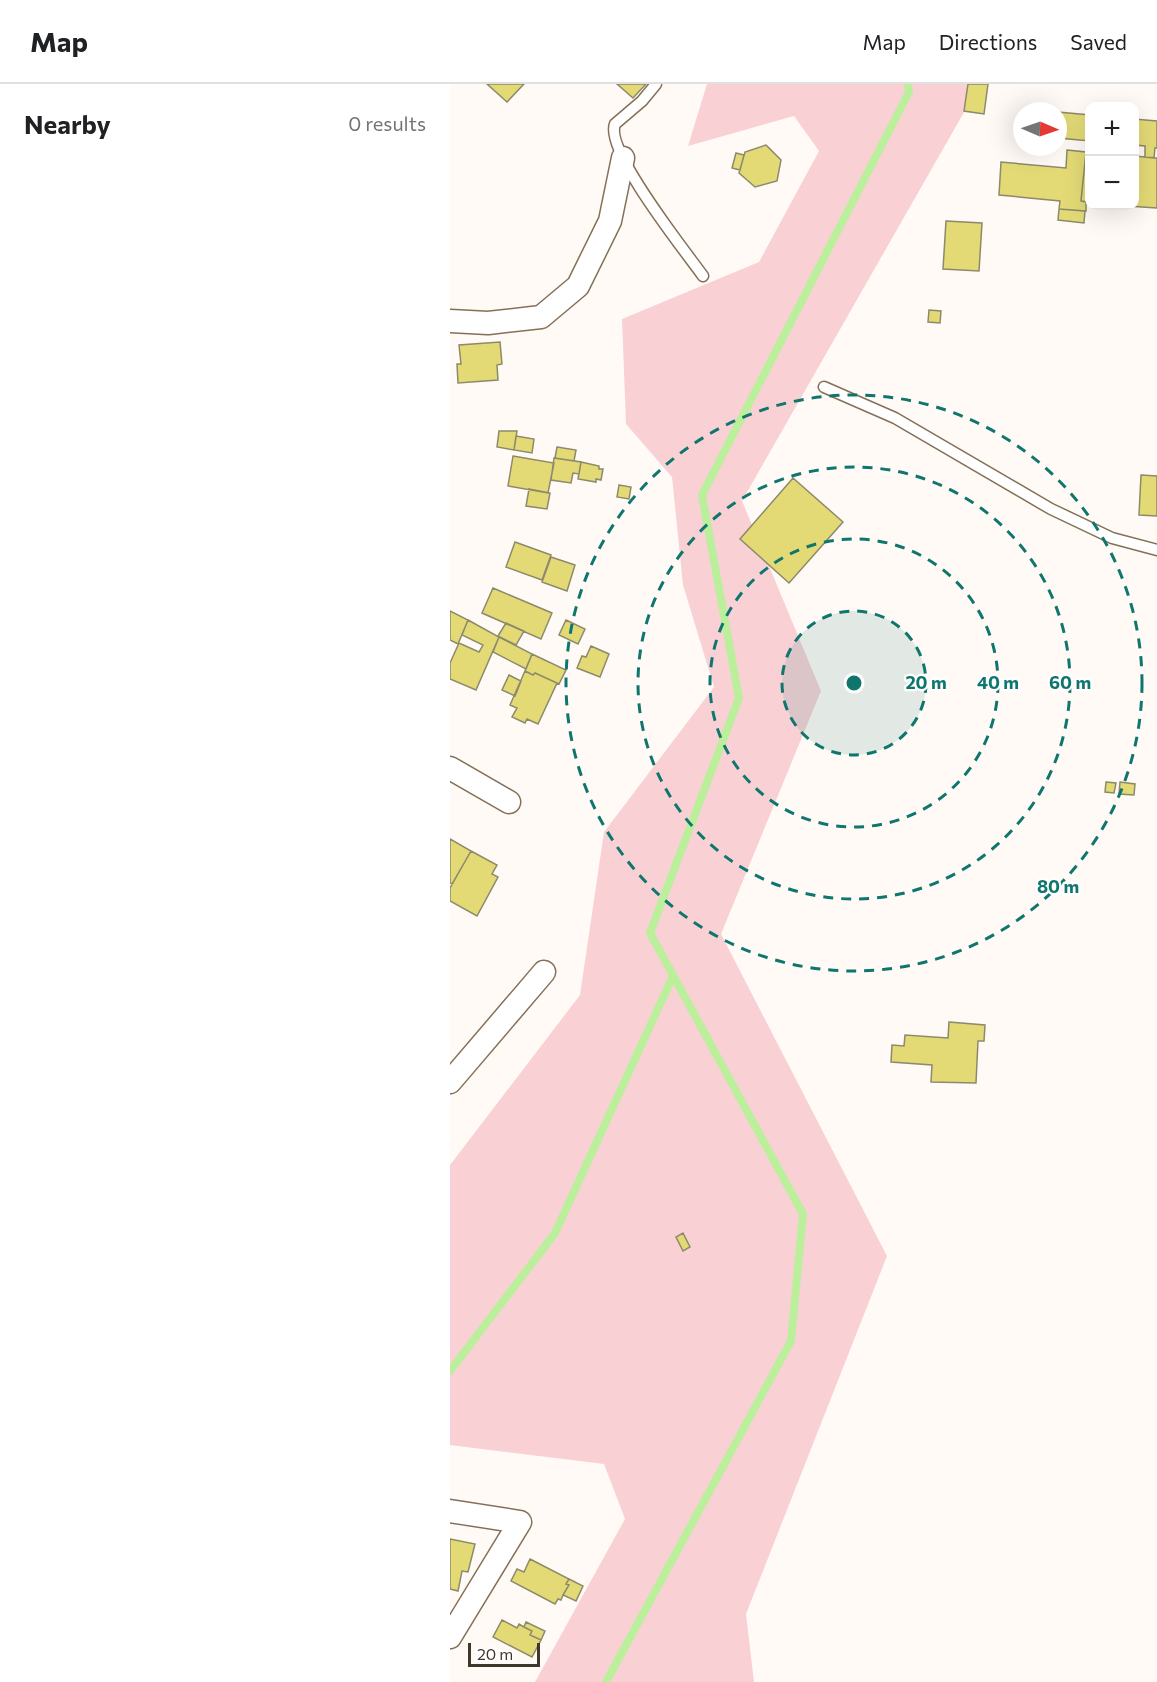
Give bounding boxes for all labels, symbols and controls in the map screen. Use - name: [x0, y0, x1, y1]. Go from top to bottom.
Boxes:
- text: Map: [30, 24, 88, 58]
- text: Map: [863, 29, 906, 54]
- text: Directions: [939, 29, 1037, 54]
- text: Saved: [1070, 29, 1127, 54]
- north arrow: [1013, 102, 1067, 156]
- map controls: [1085, 102, 1139, 210]
- button: +: [1085, 102, 1139, 156]
- text: Nearby: [24, 108, 111, 139]
- text: 0 results: [348, 111, 426, 135]
- button: −: [1085, 156, 1139, 210]
- text: 20 m: [905, 671, 947, 693]
- text: 40 m: [977, 671, 1019, 693]
- text: 60 m: [1049, 671, 1091, 693]
- centre of rings: [844, 673, 864, 693]
- text: 80 m: [1037, 875, 1079, 897]
- scale bar: [468, 1640, 540, 1668]
- text: 20 m: [477, 1644, 513, 1663]

